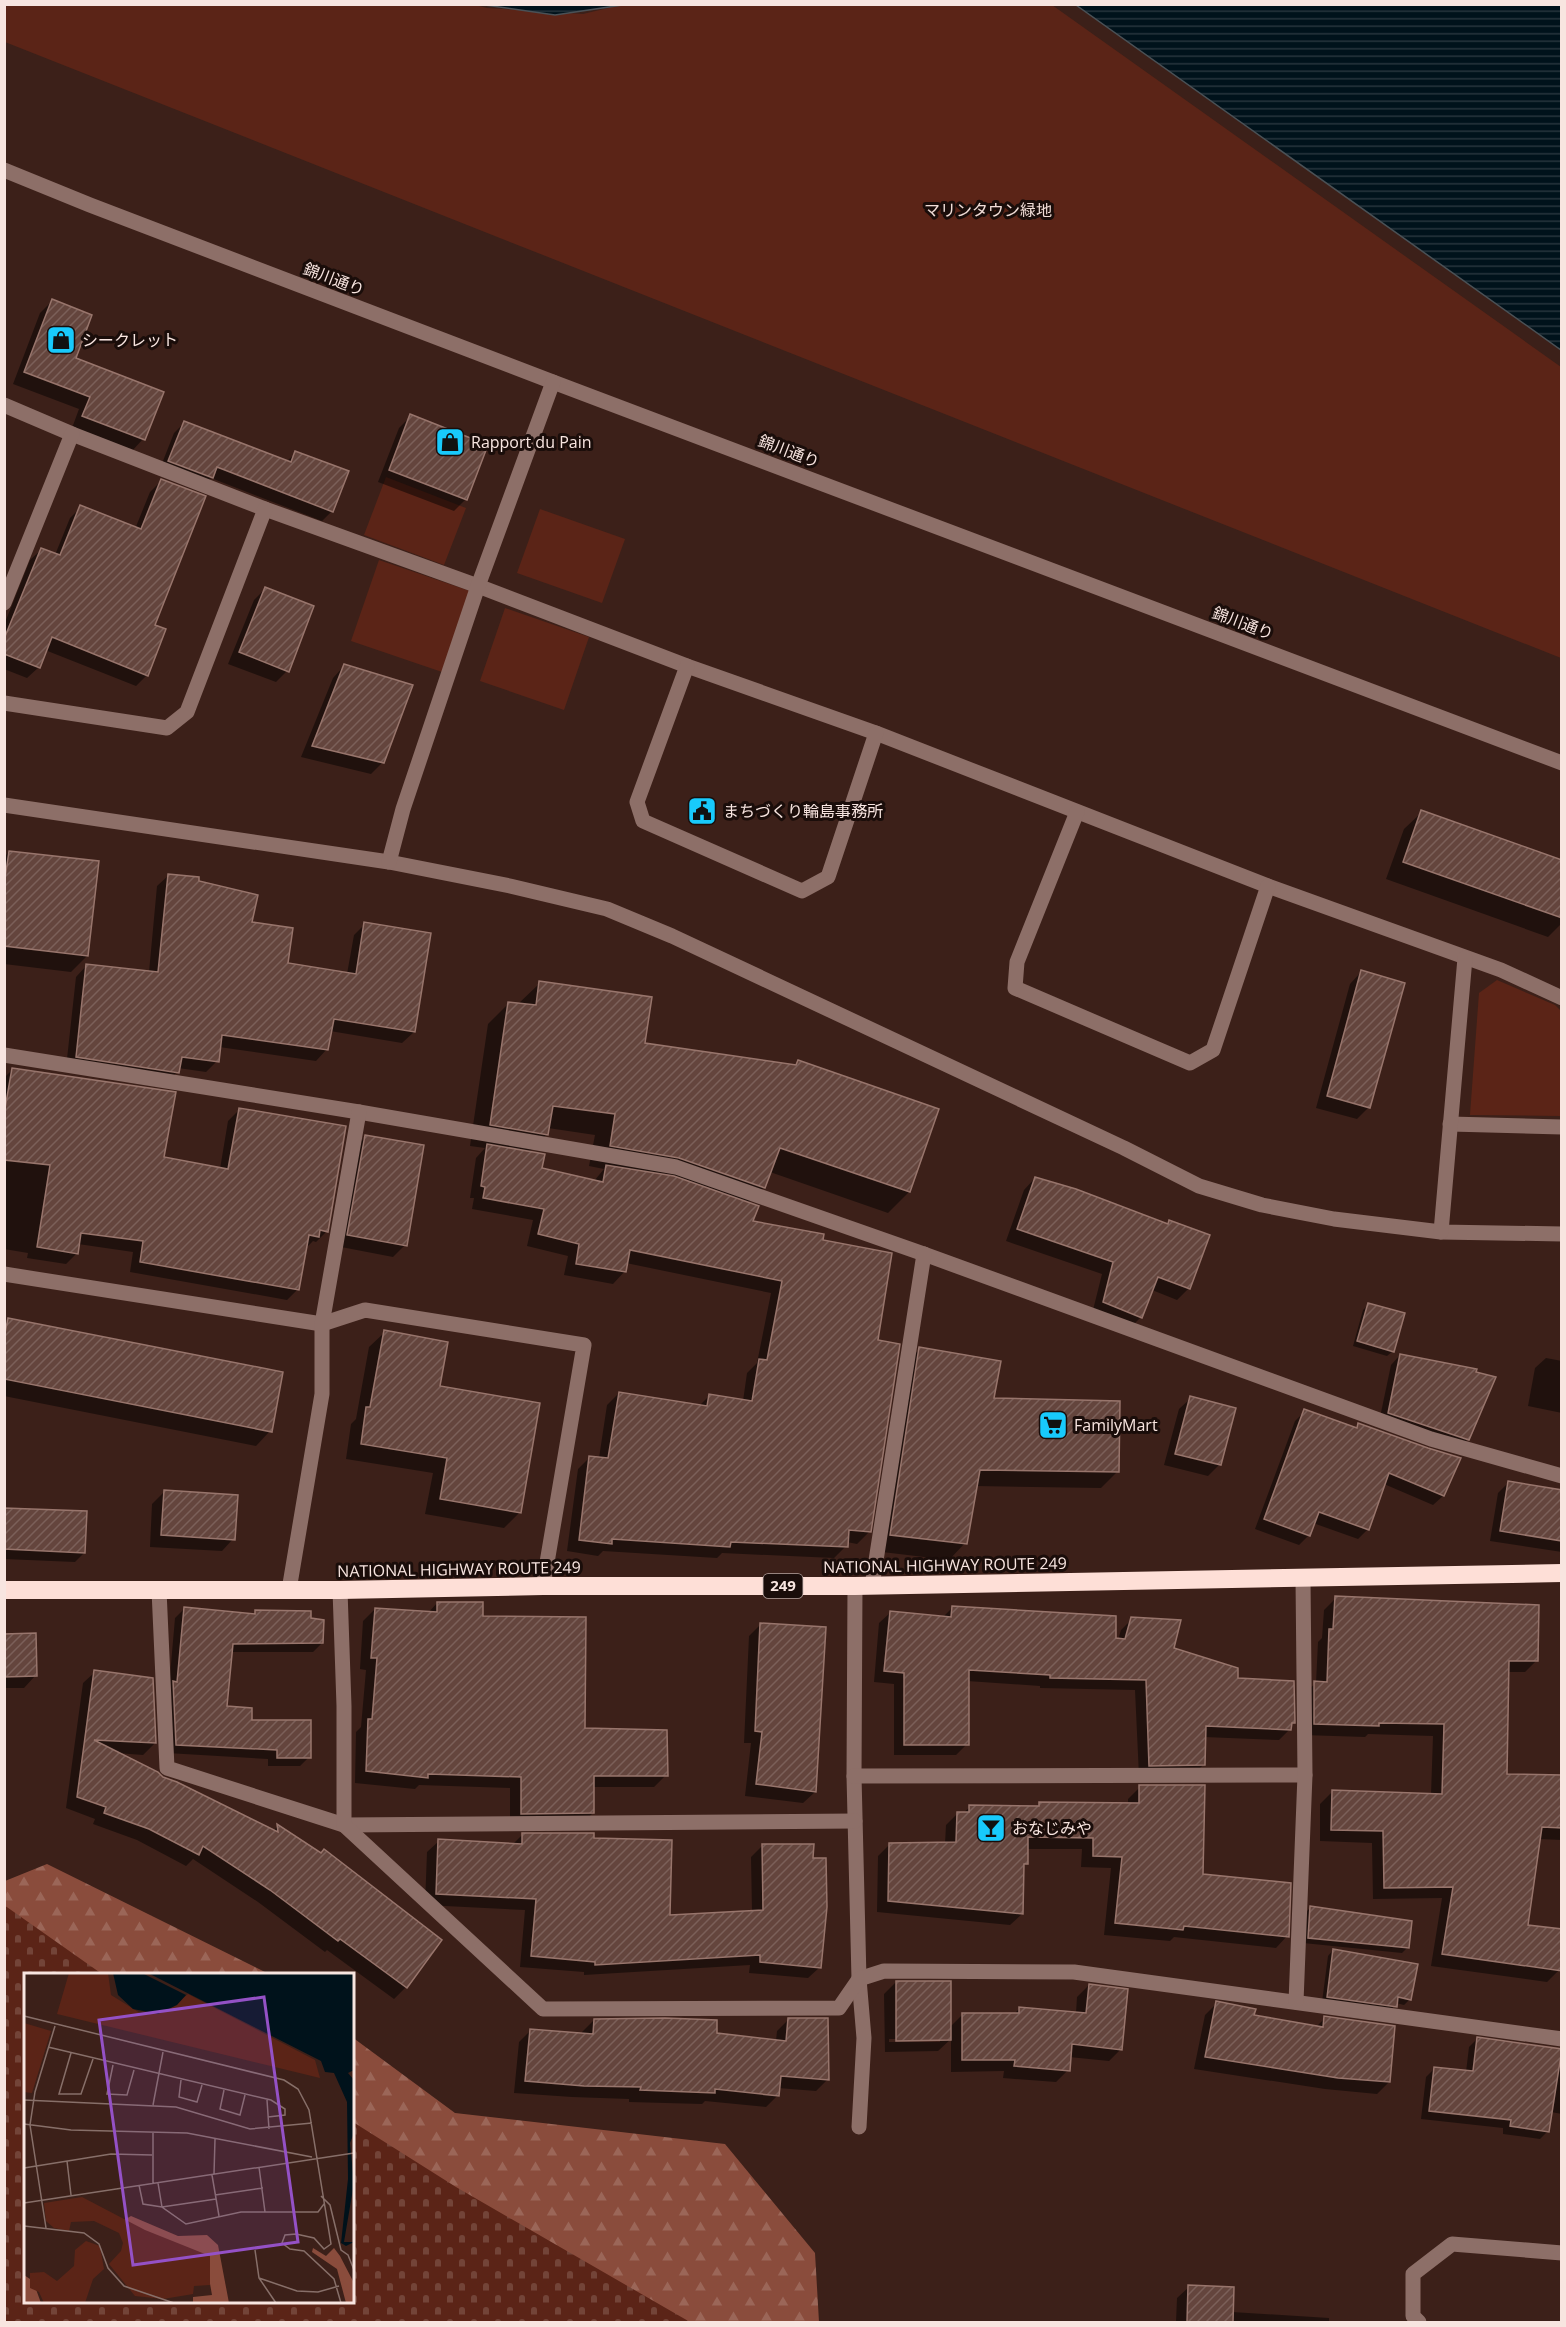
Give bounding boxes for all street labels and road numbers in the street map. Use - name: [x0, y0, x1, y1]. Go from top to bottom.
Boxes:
- street label: 錦川通り: [300, 257, 368, 301]
- street label: 錦川通り: [755, 429, 823, 473]
- street label: 錦川通り: [1209, 601, 1277, 645]
- street label: NATIONAL HIGHWAY ROUTE 249: [823, 1552, 1067, 1578]
- street label: NATIONAL HIGHWAY ROUTE 249: [337, 1556, 581, 1582]
- road number: 249: [764, 1574, 802, 1598]

